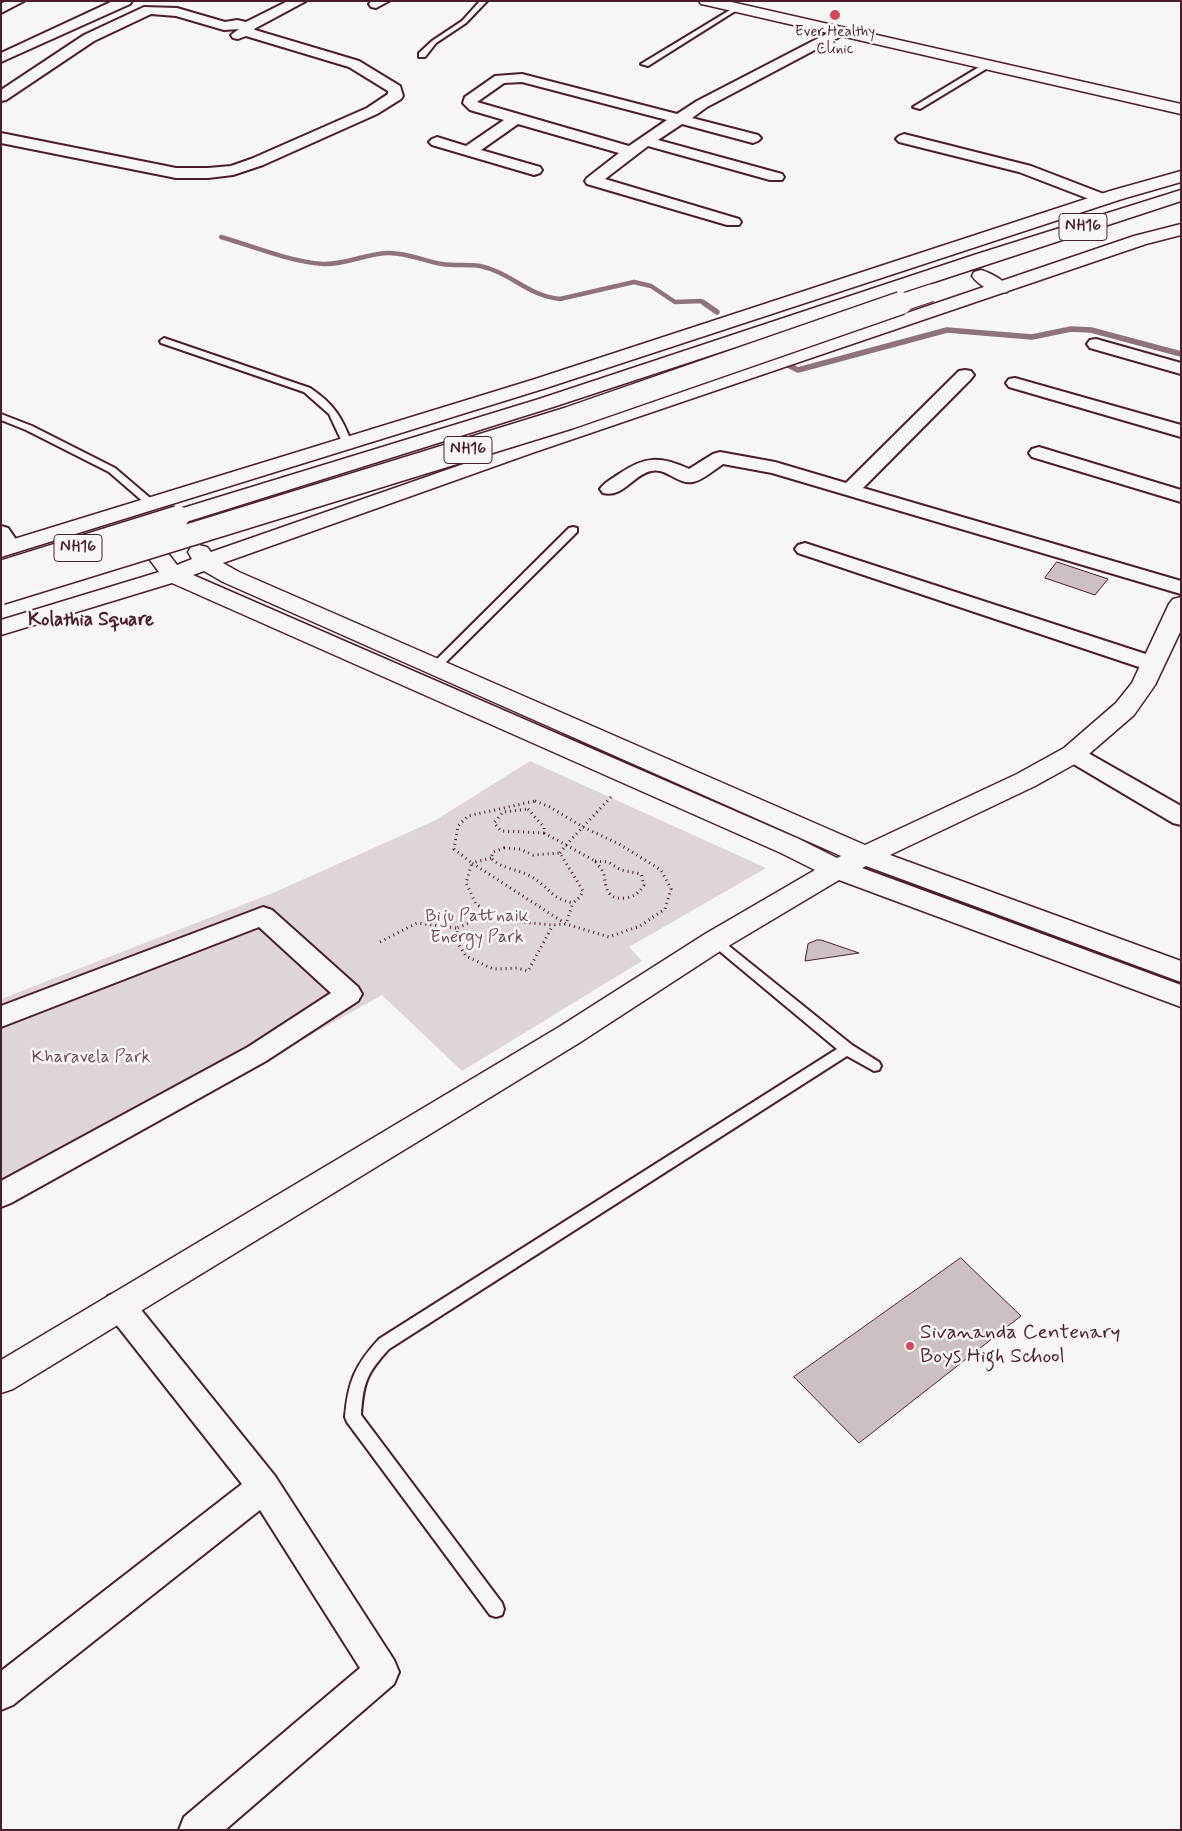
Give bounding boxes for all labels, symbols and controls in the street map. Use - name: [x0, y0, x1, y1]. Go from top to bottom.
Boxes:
- marker: Ever Healthy Clinic: [828, 8, 842, 22]
- place label: Ever Healthy Clinic: [795, 24, 875, 59]
- road number: NH16: [1059, 213, 1107, 240]
- road number: NH16: [444, 436, 492, 464]
- road number: NH16: [54, 534, 102, 562]
- district label: Kolathia Square: [28, 610, 154, 632]
- park label: Biju Pattnaik Energy Park: [425, 906, 529, 949]
- park label: Kharavela Park: [32, 1047, 150, 1069]
- place label: Sivananda Centenary Boys High School: [920, 1321, 1121, 1371]
- marker: Sivananda Centenary Boys High School: [904, 1340, 916, 1352]

